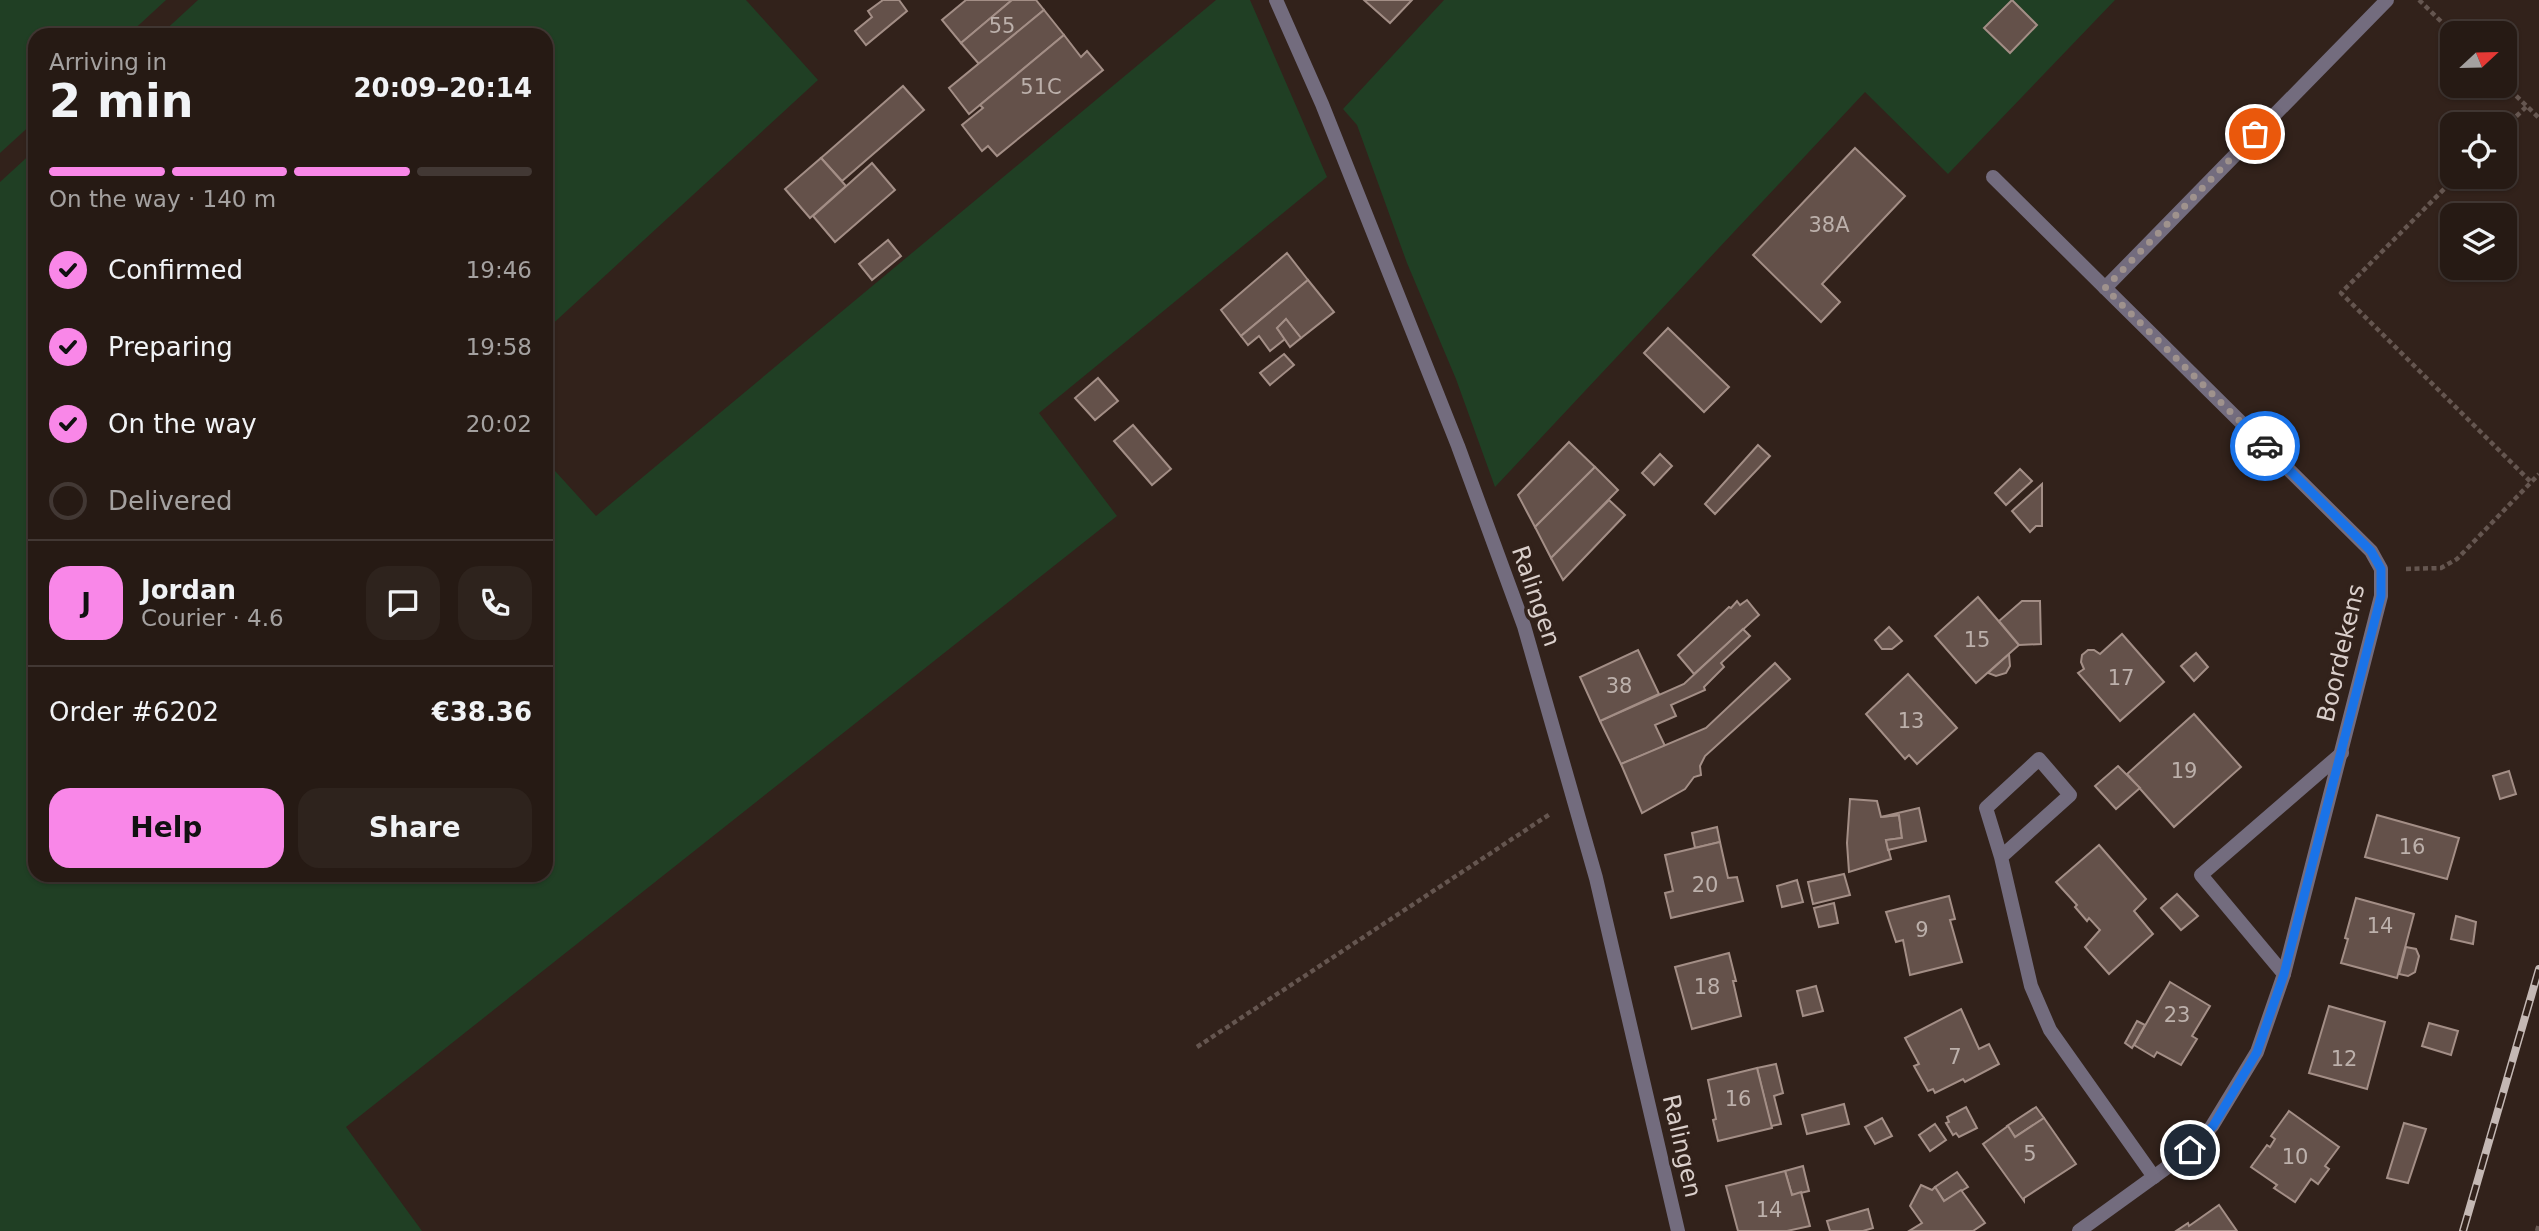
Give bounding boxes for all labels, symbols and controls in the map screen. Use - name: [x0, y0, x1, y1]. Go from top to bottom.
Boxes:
- house number: 55: [989, 14, 1015, 38]
- north arrow: [2440, 21, 2516, 98]
- map controls: [2440, 21, 2517, 280]
- text: Arriving in: [49, 49, 167, 75]
- text: 20:09–20:14: [353, 73, 532, 103]
- text: 2 min: [49, 74, 193, 128]
- house number: 51C: [1020, 75, 1062, 99]
- pin: [2225, 104, 2285, 164]
- button: locate: [2440, 112, 2517, 189]
- icon: bag: [2236, 115, 2274, 153]
- text: On the way · 140 m: [49, 186, 276, 212]
- button: layers: [2440, 203, 2517, 280]
- house number: 38A: [1808, 213, 1850, 237]
- icon: check: [49, 251, 87, 289]
- text: Confirmed: [108, 255, 243, 285]
- text: 19:46: [466, 257, 532, 283]
- icon: check: [49, 328, 87, 366]
- text: Preparing: [108, 332, 233, 362]
- text: 19:58: [466, 334, 532, 360]
- icon: check: [49, 405, 87, 443]
- text: On the way: [108, 409, 257, 439]
- text: 20:02: [466, 411, 532, 437]
- courier: [2230, 411, 2300, 481]
- icon: car: [2246, 427, 2284, 465]
- text: Delivered: [108, 486, 232, 516]
- street label: Ralingen: [1506, 542, 1566, 650]
- button: chat: [366, 566, 440, 640]
- button: phone: [458, 566, 532, 640]
- text: Jordan: [141, 575, 236, 605]
- street label: Boordekens: [2312, 581, 2370, 725]
- text: J: [81, 588, 91, 618]
- text: Courier · 4.6: [141, 605, 284, 631]
- house number: 15: [1964, 628, 1990, 652]
- house number: 17: [2108, 666, 2134, 690]
- house number: 38: [1606, 674, 1632, 698]
- text: Order #6202: [49, 697, 219, 727]
- text: €38.36: [432, 697, 532, 727]
- house number: 13: [1898, 709, 1924, 733]
- house number: 19: [2171, 759, 2197, 783]
- button: Help: [49, 788, 284, 868]
- button: Share: [298, 788, 532, 868]
- house number: 16: [2399, 835, 2425, 859]
- house number: 20: [1692, 873, 1718, 897]
- house number: 14: [2367, 914, 2393, 938]
- house number: 9: [1915, 918, 1929, 942]
- house number: 18: [1694, 975, 1720, 999]
- house number: 23: [2164, 1003, 2190, 1027]
- house number: 7: [1948, 1045, 1962, 1069]
- house number: 12: [2331, 1047, 2357, 1071]
- house number: 16: [1725, 1087, 1751, 1111]
- street label: Ralingen: [1657, 1092, 1707, 1200]
- pin: [2160, 1120, 2220, 1180]
- icon: home: [2171, 1131, 2209, 1169]
- house number: 5: [2023, 1142, 2037, 1166]
- house number: 10: [2282, 1145, 2308, 1169]
- house number: 14: [1756, 1198, 1782, 1222]

